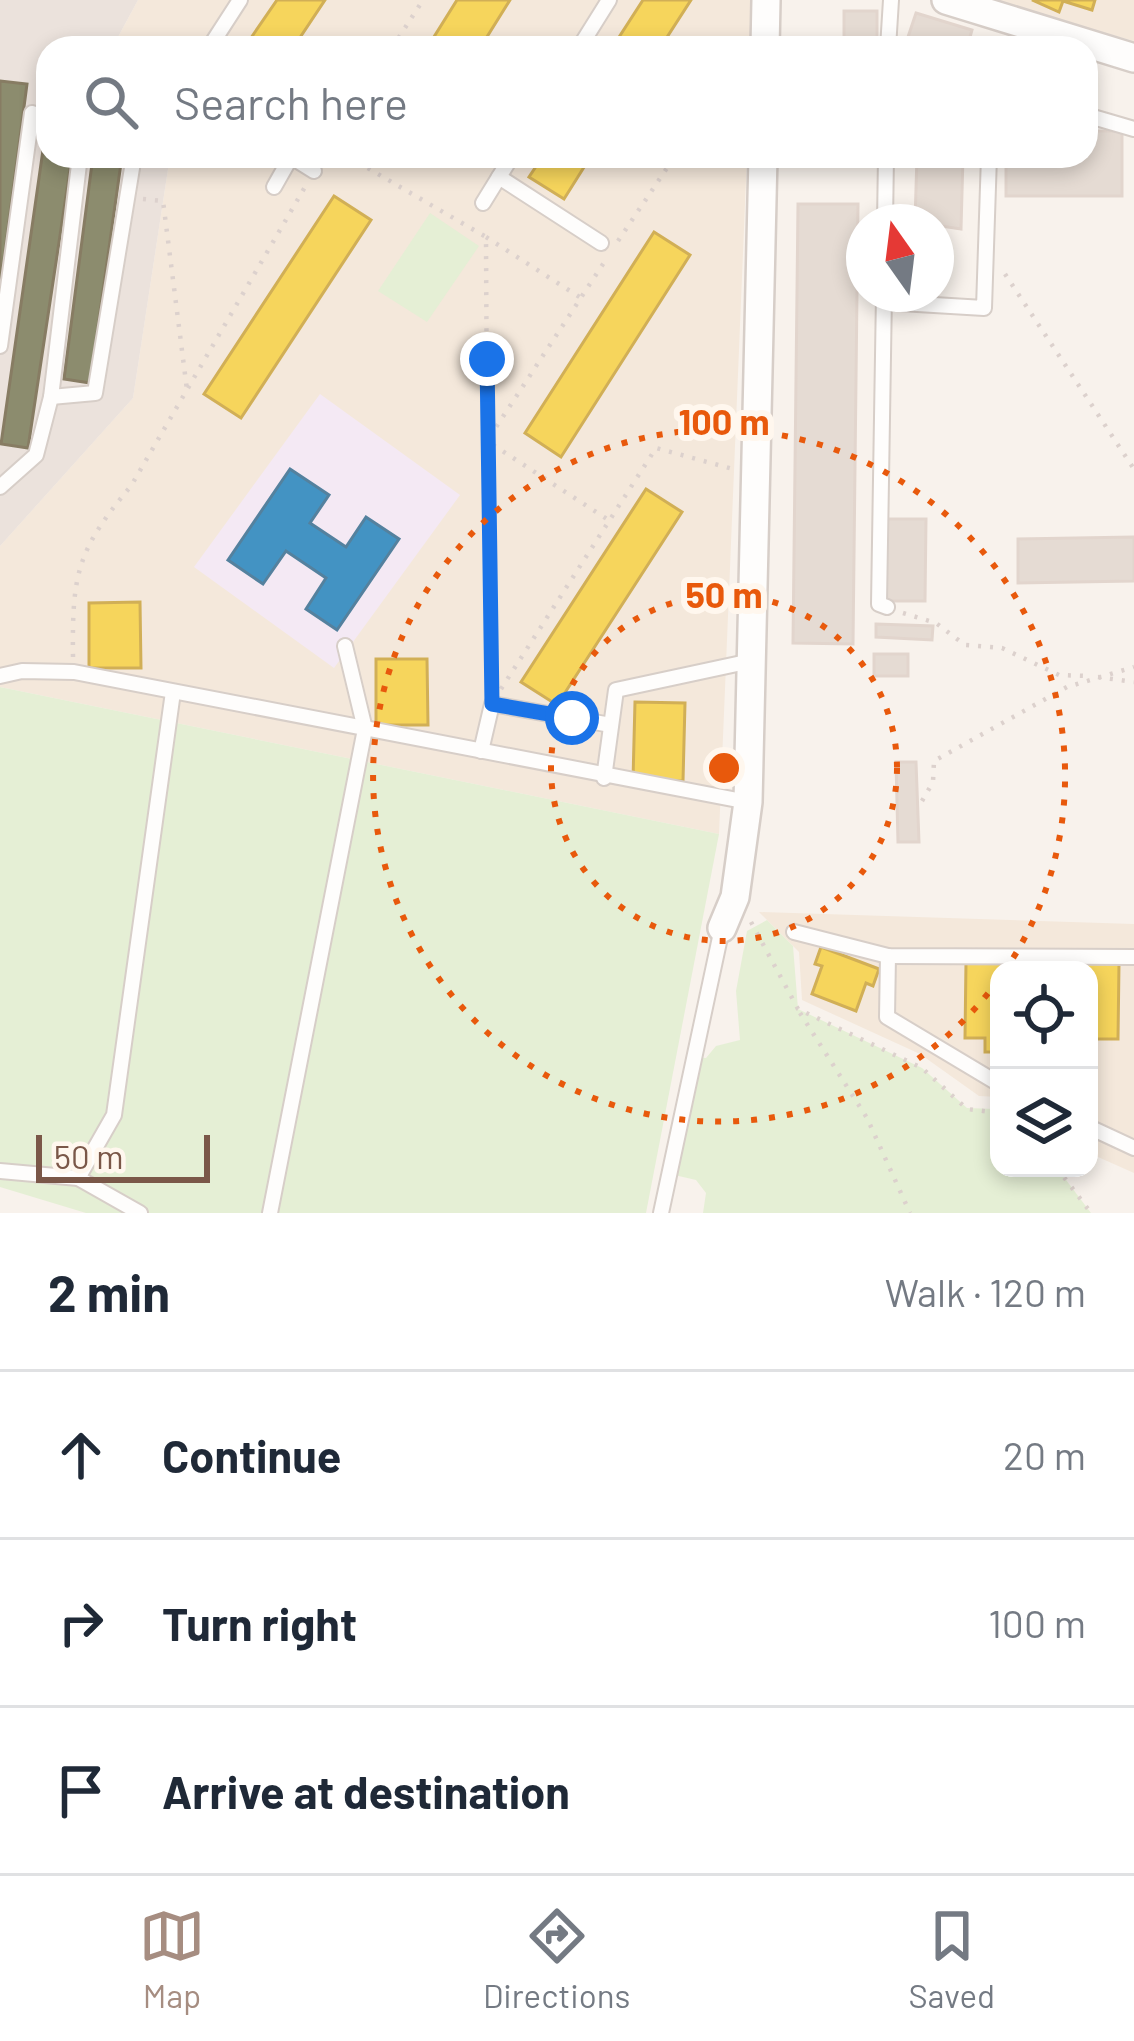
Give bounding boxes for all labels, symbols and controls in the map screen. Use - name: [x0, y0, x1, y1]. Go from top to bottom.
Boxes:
- search box: [36, 36, 1098, 168]
- icon: search: [78, 69, 144, 135]
- text: Search here: [174, 75, 408, 129]
- north arrow: [846, 204, 954, 312]
- route end: [460, 332, 514, 386]
- text: 100 m: [678, 399, 770, 442]
- text: 50 m: [685, 572, 763, 615]
- route start: [545, 691, 599, 745]
- centre of rings: [703, 747, 745, 789]
- map controls: [990, 961, 1098, 1177]
- button: locate: [990, 961, 1098, 1069]
- button: layers: [990, 1069, 1098, 1177]
- scale bar: [36, 1129, 210, 1182]
- text: 50 m: [54, 1136, 124, 1176]
- text: 2 min: [48, 1261, 170, 1322]
- text: Walk · 120 m: [885, 1268, 1086, 1315]
- icon: ahead: [48, 1422, 114, 1488]
- text: Continue: [162, 1428, 341, 1482]
- text: 20 m: [1003, 1431, 1086, 1478]
- icon: right: [48, 1590, 114, 1656]
- text: Turn right: [162, 1596, 357, 1650]
- text: 100 m: [988, 1599, 1086, 1646]
- icon: arrive: [48, 1758, 114, 1824]
- text: Arrive at destination: [162, 1764, 570, 1818]
- tab: Map: [139, 1903, 205, 2015]
- tab: Directions: [483, 1903, 630, 2015]
- tab: Saved: [908, 1903, 995, 2015]

